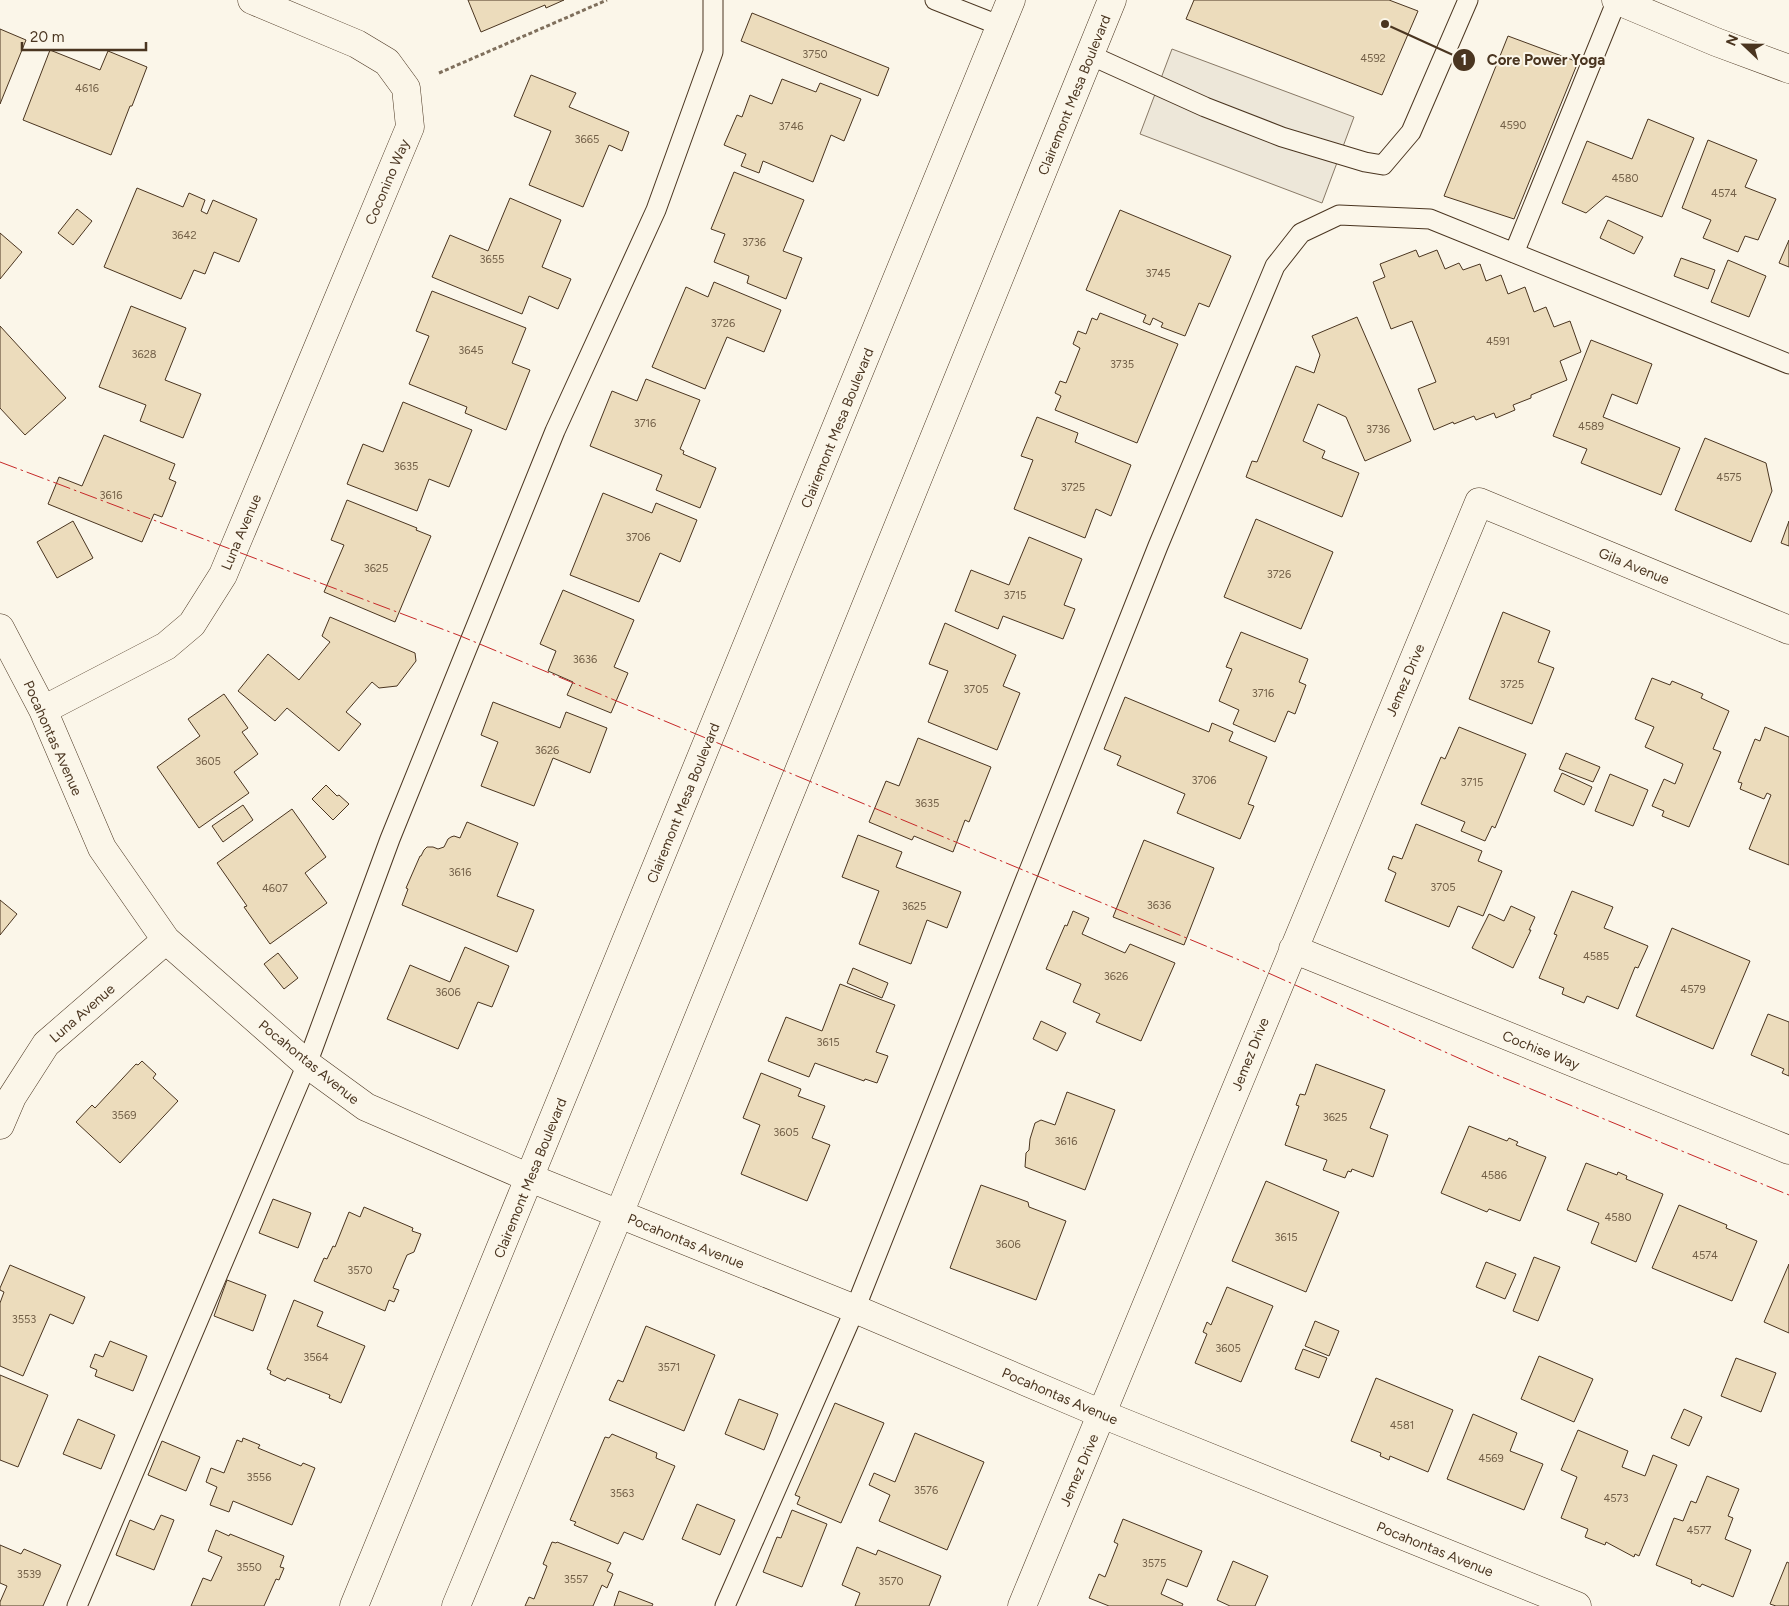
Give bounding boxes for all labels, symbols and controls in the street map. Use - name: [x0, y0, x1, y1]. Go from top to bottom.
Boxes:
- street label: Clairemont Mesa Boulevard: [1034, 13, 1114, 178]
- scale bar: [22, 20, 146, 52]
- north arrow: [1719, 20, 1769, 70]
- text: 20 m: [30, 28, 64, 46]
- text: N: [1723, 32, 1742, 49]
- callout: Core Power Yoga: [1452, 45, 1615, 75]
- house number: 3750: [802, 48, 828, 61]
- text: 1: [1461, 51, 1467, 69]
- text: Core Power Yoga: [1487, 51, 1605, 69]
- house number: 4592: [1360, 52, 1386, 65]
- house number: 4616: [75, 82, 99, 95]
- house number: 4590: [1500, 119, 1526, 132]
- house number: 3746: [779, 120, 803, 133]
- house number: 3665: [575, 133, 599, 146]
- street label: Coconino Way: [362, 136, 413, 228]
- house number: 4580: [1612, 172, 1638, 185]
- house number: 4574: [1711, 187, 1737, 200]
- house number: 3642: [171, 229, 197, 242]
- house number: 3736: [742, 236, 766, 249]
- house number: 3655: [480, 253, 504, 266]
- house number: 3745: [1145, 267, 1171, 280]
- house number: 3726: [711, 317, 735, 330]
- house number: 4591: [1486, 335, 1510, 348]
- house number: 3645: [458, 344, 484, 357]
- street label: Clairemont Mesa Boulevard: [797, 346, 877, 511]
- house number: 3628: [131, 348, 157, 361]
- house number: 3735: [1110, 358, 1134, 371]
- house number: 3716: [634, 417, 656, 430]
- house number: 4589: [1578, 420, 1604, 433]
- house number: 3736: [1366, 423, 1390, 436]
- house number: 3635: [394, 460, 418, 473]
- house number: 4575: [1716, 471, 1742, 484]
- house number: 3725: [1061, 481, 1085, 494]
- house number: 3616: [100, 489, 122, 502]
- street label: Luna Avenue: [218, 491, 265, 573]
- house number: 3706: [625, 531, 651, 544]
- street label: Gila Avenue: [1596, 545, 1672, 589]
- house number: 3625: [364, 562, 388, 575]
- house number: 3726: [1267, 568, 1291, 581]
- house number: 3715: [1004, 589, 1026, 602]
- street label: Jemez Drive: [1383, 641, 1428, 719]
- house number: 3636: [573, 653, 597, 666]
- street label: Pocahontas Avenue: [20, 678, 86, 799]
- house number: 3725: [1500, 678, 1524, 691]
- house number: 3705: [963, 683, 989, 696]
- house number: 3716: [1252, 687, 1274, 700]
- street label: Clairemont Mesa Boulevard: [643, 721, 723, 886]
- house number: 3626: [535, 744, 559, 757]
- house number: 3605: [195, 755, 221, 768]
- house number: 3706: [1191, 774, 1217, 787]
- house number: 3715: [1461, 776, 1483, 789]
- house number: 3635: [915, 797, 939, 810]
- house number: 3616: [449, 866, 471, 879]
- house number: 3705: [1430, 881, 1456, 894]
- house number: 4607: [262, 882, 288, 895]
- house number: 3636: [1147, 899, 1171, 912]
- house number: 3625: [902, 900, 926, 913]
- house number: 4585: [1583, 950, 1609, 963]
- house number: 3626: [1104, 970, 1128, 983]
- street label: Luna Avenue: [46, 980, 119, 1046]
- house number: 4579: [1680, 983, 1706, 996]
- house number: 3606: [435, 986, 461, 999]
- street label: Jemez Drive: [1228, 1015, 1273, 1093]
- street label: Pocahontas Avenue: [255, 1017, 363, 1108]
- street label: Cochise Way: [1500, 1027, 1582, 1074]
- house number: 3615: [816, 1036, 840, 1049]
- street label: Clairemont Mesa Boulevard: [490, 1096, 570, 1261]
- house number: 3569: [112, 1109, 136, 1122]
- house number: 3625: [1323, 1111, 1347, 1124]
- house number: 3605: [773, 1126, 799, 1139]
- house number: 3616: [1055, 1135, 1077, 1148]
- house number: 4586: [1481, 1169, 1507, 1182]
- street label: Pocahontas Avenue: [625, 1210, 747, 1273]
- house number: 4580: [1605, 1211, 1631, 1224]
- house number: 3615: [1274, 1231, 1298, 1244]
- house number: 3606: [995, 1238, 1021, 1251]
- house number: 4574: [1692, 1249, 1718, 1262]
- house number: 3570: [347, 1264, 373, 1277]
- house number: 3553: [12, 1313, 36, 1326]
- house number: 3605: [1215, 1342, 1241, 1355]
- house number: 3564: [303, 1351, 329, 1364]
- house number: 3571: [658, 1361, 680, 1374]
- street label: Pocahontas Avenue: [999, 1364, 1121, 1429]
- house number: 4581: [1390, 1419, 1414, 1432]
- street label: Jemez Drive: [1057, 1431, 1102, 1509]
- house number: 4569: [1478, 1452, 1504, 1465]
- house number: 3556: [247, 1471, 271, 1484]
- house number: 3576: [914, 1484, 938, 1497]
- house number: 3563: [610, 1487, 634, 1500]
- house number: 4573: [1603, 1492, 1629, 1505]
- street label: Pocahontas Avenue: [1374, 1518, 1496, 1581]
- house number: 4577: [1687, 1524, 1712, 1537]
- house number: 3575: [1142, 1557, 1166, 1570]
- house number: 3550: [236, 1561, 262, 1574]
- house number: 3539: [17, 1568, 41, 1581]
- house number: 3557: [564, 1573, 588, 1586]
- house number: 3570: [878, 1575, 904, 1588]

